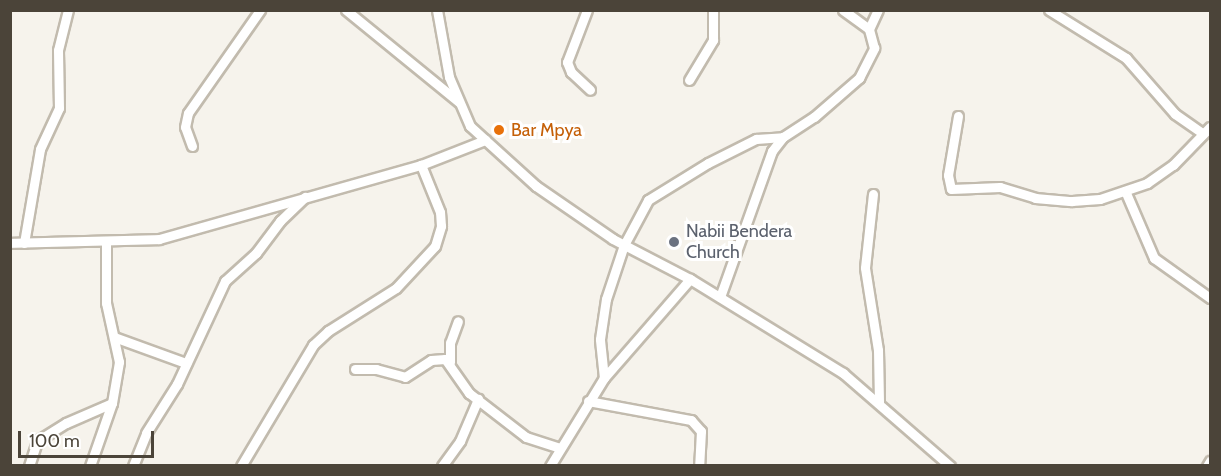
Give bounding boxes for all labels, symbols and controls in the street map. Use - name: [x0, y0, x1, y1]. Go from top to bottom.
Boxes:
- place label: Bar Mpya: [511, 119, 582, 141]
- marker: Bar Mpya: [492, 123, 506, 137]
- place label: Nabii Bendera Church: [686, 221, 792, 264]
- marker: Nabii Bendera Church: [667, 235, 681, 249]
- scale bar: [21, 419, 158, 457]
- text: 100 m: [29, 430, 80, 452]

